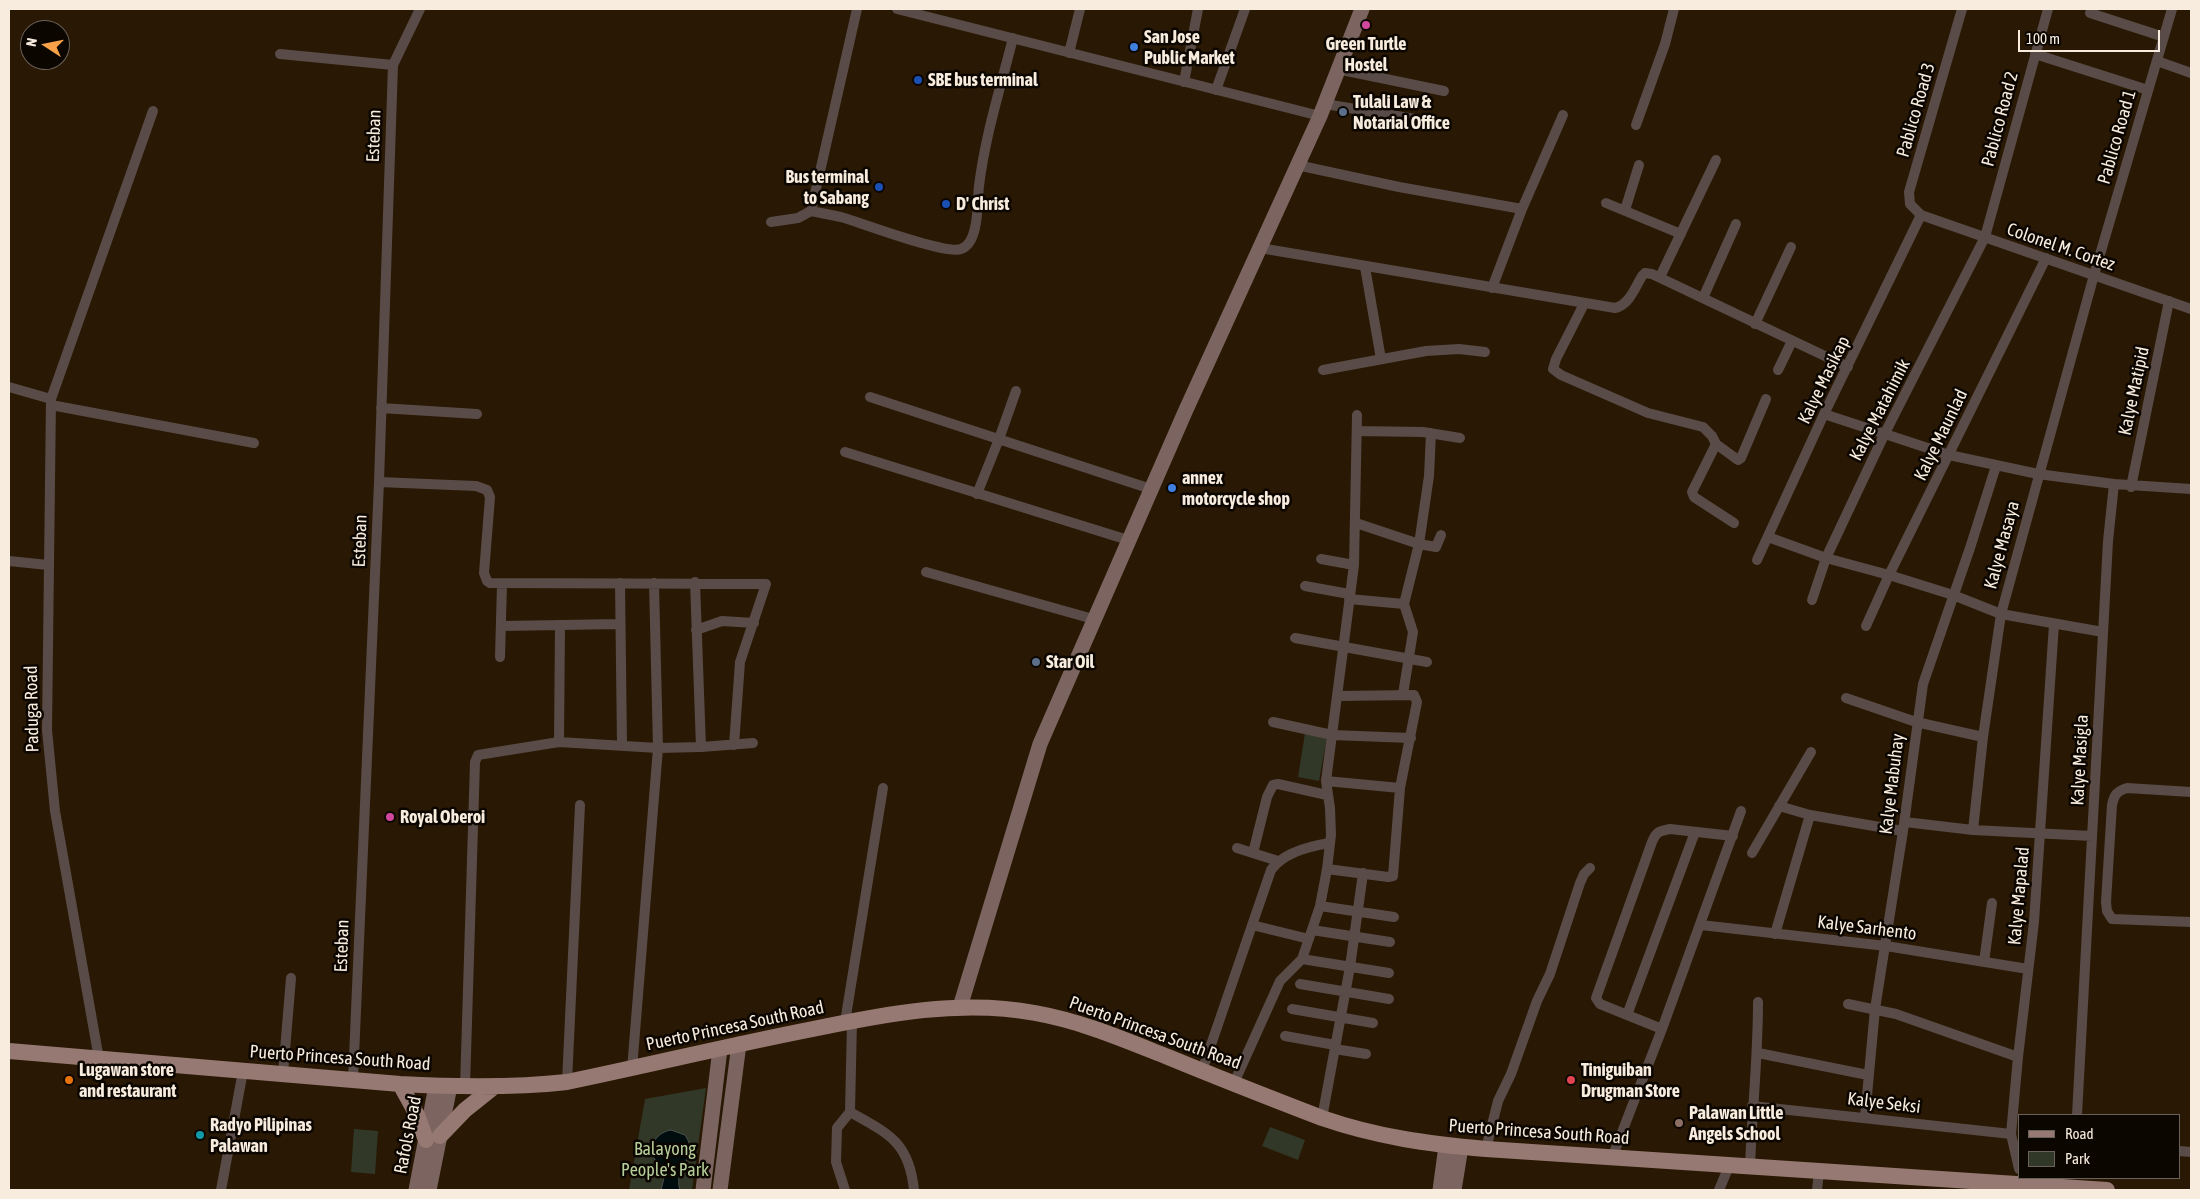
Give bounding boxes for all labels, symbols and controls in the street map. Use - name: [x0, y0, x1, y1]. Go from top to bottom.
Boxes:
- marker: Green Turtle Hostel: [1360, 19, 1372, 31]
- north arrow: [20, 20, 70, 70]
- scale bar: [2020, 20, 2162, 52]
- place label: San Jose Public Market: [1144, 26, 1235, 68]
- text: 100 m: [2026, 30, 2060, 47]
- place label: Green Turtle Hostel: [1325, 33, 1407, 76]
- text: N: [23, 37, 40, 48]
- marker: San Jose Public Market: [1128, 41, 1140, 53]
- street label: Pablico Road 3: [1892, 60, 1940, 160]
- place label: SBE bus terminal: [928, 69, 1038, 91]
- street label: Pablico Road 2: [1977, 69, 2023, 169]
- marker: SBE bus terminal: [912, 74, 924, 86]
- street label: Pablico Road 1: [2093, 87, 2141, 187]
- place label: Tulali Law & Notarial Office: [1353, 91, 1450, 134]
- marker: Tulali Law & Notarial Office: [1337, 106, 1349, 118]
- street label: Esteban: [362, 109, 386, 163]
- place label: Bus terminal to Sabang: [785, 166, 869, 208]
- marker: Bus terminal to Sabang: [873, 181, 885, 193]
- place label: D' Christ: [956, 193, 1009, 215]
- marker: D' Christ: [940, 198, 952, 210]
- street label: Colonel M. Cortez: [2004, 218, 2118, 276]
- street label: Kalye Masikap: [1793, 333, 1855, 427]
- street label: Kalye Matipid: [2114, 345, 2154, 437]
- street label: Kalye Matahimik: [1845, 356, 1915, 464]
- street label: Kalye Maunlad: [1910, 386, 1972, 484]
- place label: annex motorcycle shop: [1182, 467, 1290, 509]
- marker: annex motorcycle shop: [1166, 482, 1178, 494]
- street label: Kalye Masaya: [1980, 499, 2024, 591]
- street label: Esteban: [348, 514, 372, 568]
- place label: Star Oil: [1046, 651, 1094, 673]
- marker: Star Oil: [1030, 656, 1042, 668]
- street label: Paduga Road: [20, 666, 44, 752]
- street label: Kalye Masigla: [2067, 714, 2093, 806]
- street label: Kalye Mabuhay: [1875, 732, 1909, 836]
- place label: Royal Oberoi: [400, 806, 485, 828]
- marker: Royal Oberoi: [384, 811, 396, 823]
- street label: Kalye Mapalad: [2004, 846, 2034, 946]
- street label: Kalye Sarhento: [1816, 911, 1918, 945]
- street label: Esteban: [330, 919, 354, 973]
- street label: Puerto Princesa South Road: [1066, 992, 1244, 1074]
- street label: Puerto Princesa South Road: [644, 997, 826, 1055]
- street label: Puerto Princesa South Road: [249, 1041, 431, 1075]
- place label: Lugawan store and restaurant: [79, 1059, 176, 1102]
- place label: Tiniguiban Drugman Store: [1581, 1059, 1680, 1102]
- marker: Lugawan store and restaurant: [63, 1074, 75, 1086]
- marker: Tiniguiban Drugman Store: [1565, 1074, 1577, 1086]
- street label: Kalye Seksi: [1846, 1088, 1922, 1118]
- street label: Rafols Road: [390, 1094, 426, 1176]
- place label: Palawan Little Angels School: [1689, 1102, 1783, 1144]
- place label: Radyo Pilipinas Palawan: [210, 1114, 312, 1156]
- legend: [2018, 1114, 2180, 1179]
- street label: Puerto Princesa South Road: [1448, 1115, 1630, 1149]
- marker: Palawan Little Angels School: [1673, 1117, 1685, 1129]
- text: Road: [2065, 1125, 2094, 1142]
- marker: Radyo Pilipinas Palawan: [194, 1129, 206, 1141]
- park label: Balayong People's Park: [621, 1138, 709, 1180]
- text: Park: [2065, 1150, 2090, 1167]

